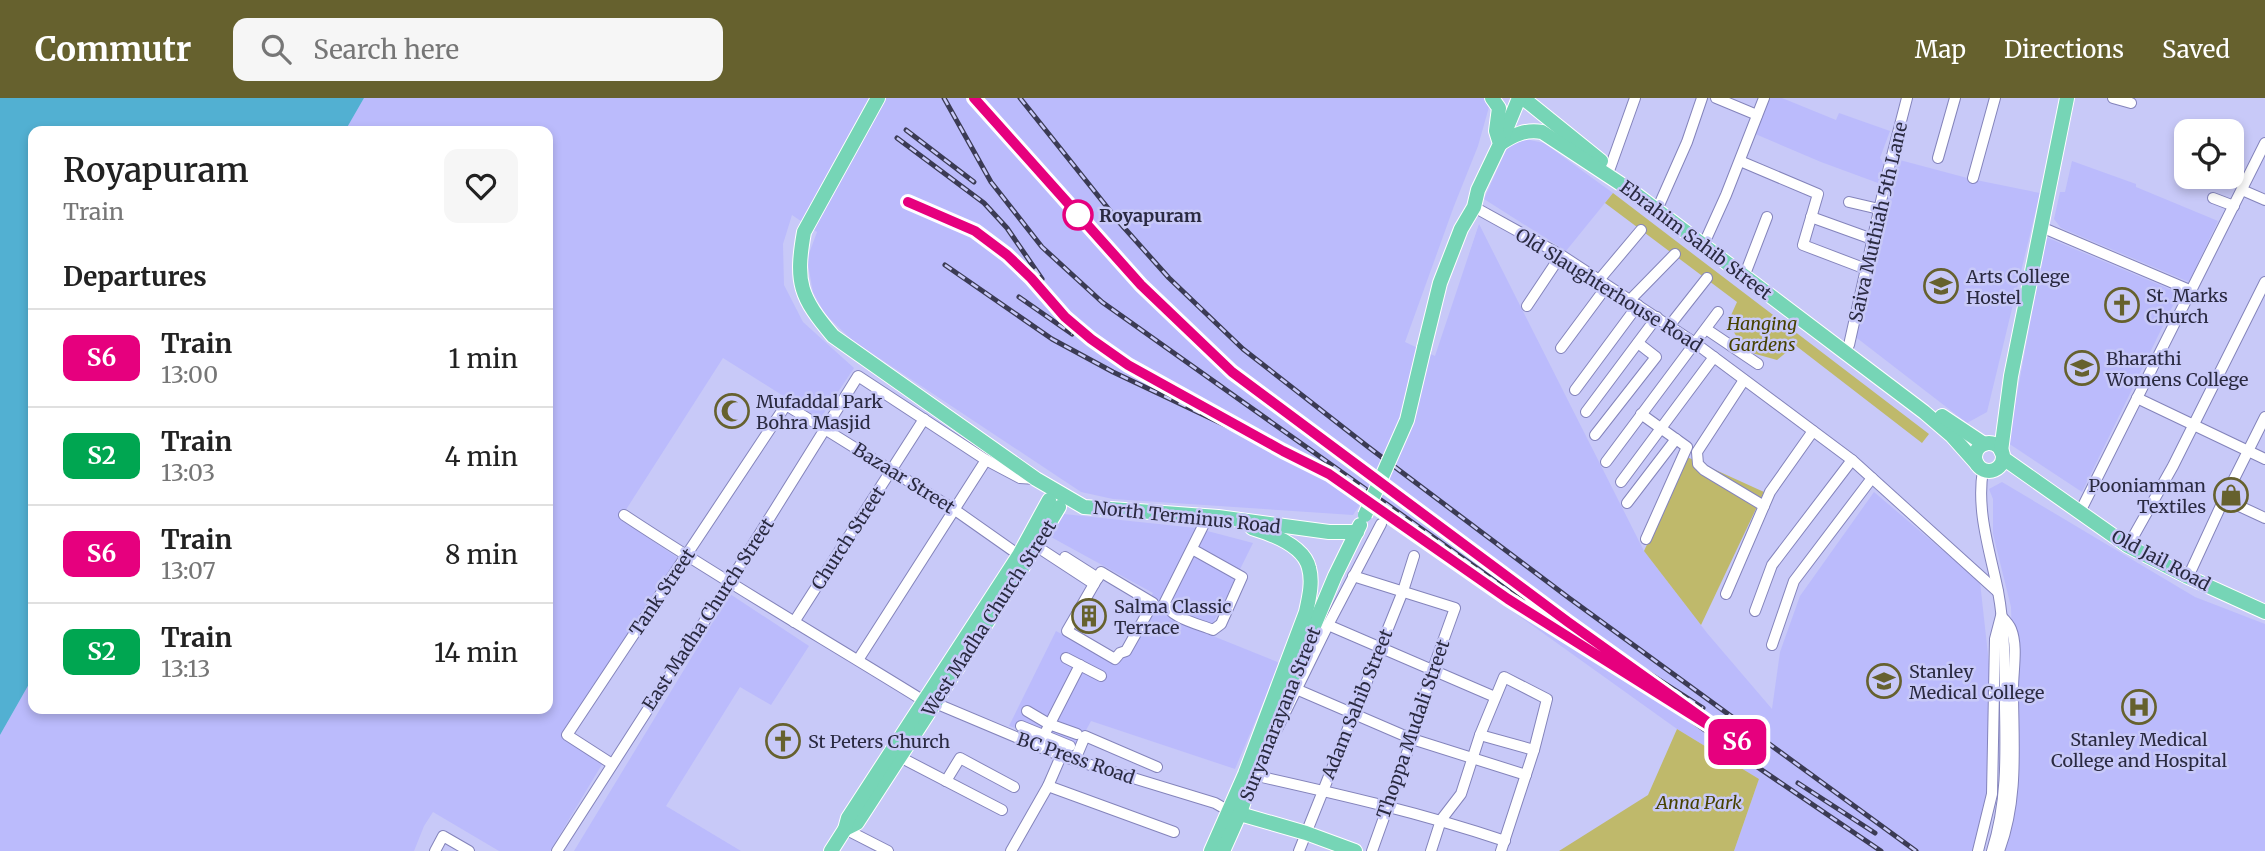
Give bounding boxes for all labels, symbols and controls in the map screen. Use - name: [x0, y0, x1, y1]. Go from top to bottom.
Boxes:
- search box: [233, 18, 723, 81]
- text: Commutr: [35, 29, 191, 70]
- icon: search: [257, 30, 295, 68]
- text: Search here: [313, 33, 459, 66]
- text: Map: [1915, 34, 1966, 65]
- text: Directions: [2004, 34, 2124, 65]
- text: Saved: [2162, 34, 2230, 65]
- map controls: [2174, 119, 2244, 189]
- button: locate: [2174, 119, 2244, 189]
- street label: Saiva Muthiah 5th Lane: [1844, 120, 1912, 324]
- button: heart: [444, 149, 518, 223]
- text: Royapuram: [63, 150, 249, 191]
- street label: Ebrahim Sahib Street: [1616, 175, 1776, 305]
- text: Train: [63, 197, 124, 226]
- marker: Royapuram: [1063, 200, 1093, 230]
- place label: Royapuram: [1099, 204, 1202, 227]
- street label: Old Slaughterhouse Road: [1511, 223, 1707, 357]
- text: Departures: [63, 260, 207, 293]
- place label: Arts College Hostel: [1965, 265, 2070, 309]
- school or university icon: Arts College Hostel: [1922, 267, 1960, 305]
- place label: St. Marks Church: [2146, 284, 2228, 328]
- church icon: St. Marks Church: [2103, 286, 2141, 324]
- park label: Hanging Gardens: [1726, 312, 1797, 356]
- text: Train: [161, 327, 232, 360]
- text: S6: [87, 342, 116, 373]
- text: 1 min: [449, 342, 518, 375]
- place label: Bharathi Womens College: [2105, 347, 2249, 391]
- school or university icon: Bharathi Womens College: [2063, 349, 2101, 387]
- text: 13:00: [161, 360, 218, 389]
- place label: Mufaddal Park Bohra Masjid: [756, 390, 883, 434]
- mosque icon: Mufaddal Park Bohra Masjid: [713, 392, 751, 430]
- text: Train: [161, 425, 232, 458]
- street label: Bazaar Street: [849, 438, 959, 518]
- text: S2: [87, 440, 116, 471]
- text: 4 min: [444, 440, 518, 473]
- text: 13:03: [161, 458, 215, 487]
- place label: Pooniamman Textiles: [2089, 474, 2206, 518]
- shop icon: Pooniamman Textiles: [2212, 476, 2250, 514]
- street label: Church Street: [806, 482, 890, 594]
- street label: North Terminus Road: [1092, 496, 1282, 538]
- street label: East Madha Church Street: [637, 514, 779, 714]
- street label: West Madha Church Street: [916, 516, 1061, 721]
- text: Train: [161, 523, 232, 556]
- street label: Old Jail Road: [2108, 524, 2215, 596]
- text: S6: [87, 538, 116, 569]
- text: 8 min: [445, 538, 518, 571]
- street label: Tank Street: [624, 544, 700, 640]
- text: 13:07: [161, 556, 216, 585]
- place label: Salma Classic Terrace: [1114, 595, 1231, 639]
- building icon: Salma Classic Terrace: [1070, 597, 1108, 635]
- text: Train: [161, 621, 232, 654]
- street label: Suryanarayana Street: [1234, 623, 1326, 805]
- street label: Adam Sahib Street: [1316, 625, 1398, 783]
- text: S2: [87, 636, 116, 667]
- text: 14 min: [434, 636, 518, 669]
- street label: Thoppa Mudali Street: [1372, 636, 1454, 822]
- text: 13:13: [161, 654, 210, 683]
- place label: Stanley Medical College: [1909, 660, 2044, 704]
- school or university icon: Stanley Medical College: [1865, 662, 1903, 700]
- hospital icon: Stanley Medical College and Hospital: [2120, 688, 2158, 726]
- line badge: S6: [1706, 719, 1768, 765]
- church icon: St Peters Church: [764, 722, 802, 760]
- text: S6: [1722, 726, 1752, 757]
- street label: BC Press Road: [1014, 727, 1138, 789]
- place label: Stanley Medical College and Hospital: [2051, 728, 2227, 772]
- place label: St Peters Church: [808, 730, 950, 753]
- park label: Anna Park: [1654, 791, 1742, 814]

